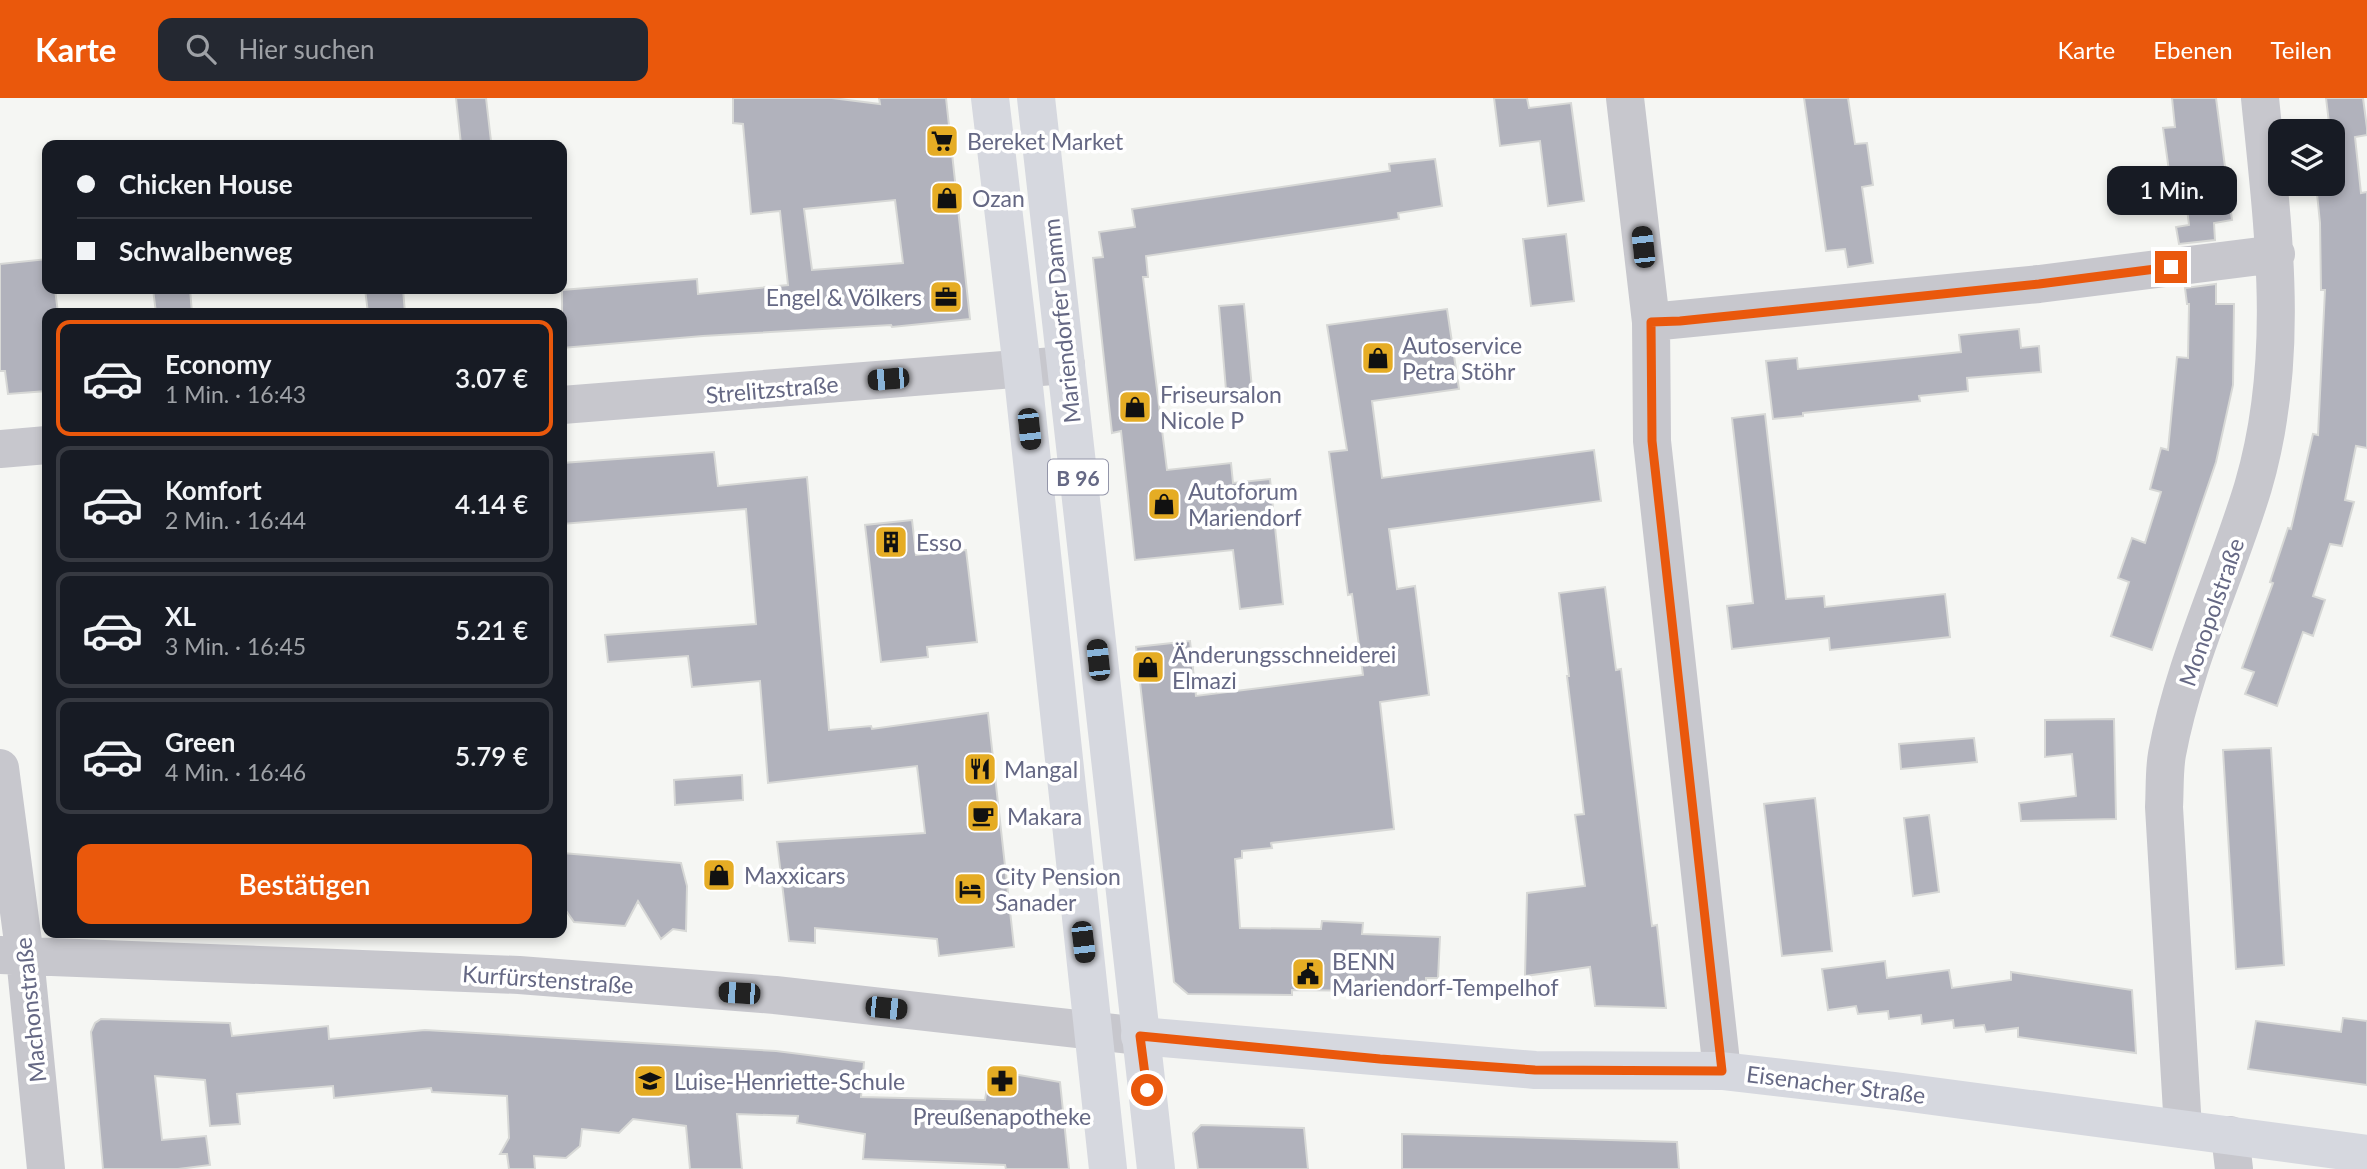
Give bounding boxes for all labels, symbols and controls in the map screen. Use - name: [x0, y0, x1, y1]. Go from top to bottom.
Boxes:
- search box: [158, 18, 648, 81]
- text: Karte: [35, 29, 116, 69]
- icon: search: [182, 30, 220, 68]
- text: Hier suchen: [238, 33, 375, 65]
- text: Karte: [2058, 35, 2115, 64]
- text: Ebenen: [2153, 35, 2233, 64]
- text: Teilen: [2271, 35, 2332, 64]
- map controls: [2268, 119, 2345, 196]
- button: layers: [2268, 119, 2345, 196]
- supermarket icon: Bereket Market: [923, 122, 961, 160]
- place label: Bereket Market: [967, 127, 1124, 155]
- callout: 1 Min.: [2106, 166, 2236, 214]
- text: Chicken House: [119, 168, 293, 200]
- text: 1 Min.: [2140, 176, 2204, 204]
- shop icon: Ozan: [928, 179, 966, 217]
- place label: Ozan: [972, 184, 1025, 212]
- street label: Mariendorfer Damm: [1036, 217, 1086, 425]
- car: [1631, 225, 1656, 269]
- text: Schwalbenweg: [119, 235, 292, 267]
- route end: [2155, 251, 2187, 283]
- office icon: Engel & Völkers: [927, 278, 965, 316]
- place label: Engel & Völkers: [766, 283, 922, 311]
- place label: Autoservice Petra Stöhr: [1402, 331, 1522, 385]
- shop icon: Autoservice Petra Stöhr: [1359, 339, 1397, 377]
- icon: car: [81, 347, 144, 410]
- text: Economy: [165, 348, 271, 380]
- text: 3.07 €: [455, 362, 528, 394]
- car: [867, 367, 910, 391]
- street label: Strelitzstraße: [704, 369, 840, 409]
- text: 1 Min. · 16:43: [165, 380, 306, 408]
- place label: Friseursalon Nicole P: [1160, 380, 1282, 434]
- shop icon: Friseursalon Nicole P: [1116, 388, 1154, 426]
- car: [1017, 407, 1042, 451]
- road number: B 96: [1048, 460, 1108, 494]
- icon: car: [81, 473, 144, 536]
- text: Komfort: [165, 474, 262, 506]
- place label: Autoforum Mariendorf: [1188, 477, 1302, 531]
- shop icon: Autoforum Mariendorf: [1145, 485, 1183, 523]
- text: 4.14 €: [455, 488, 528, 520]
- text: 2 Min. · 16:44: [165, 506, 306, 534]
- building icon: Esso: [872, 523, 910, 561]
- place label: Esso: [916, 528, 962, 556]
- street label: Monopolstraße: [2173, 534, 2249, 690]
- icon: car: [81, 599, 144, 662]
- text: XL: [165, 600, 196, 632]
- text: 5.21 €: [455, 614, 528, 646]
- text: 3 Min. · 16:45: [165, 632, 306, 660]
- car: [1086, 638, 1111, 682]
- place label: Änderungsschneiderei Elmazi: [1172, 640, 1396, 694]
- shop icon: Änderungsschneiderei Elmazi: [1129, 648, 1167, 686]
- icon: car: [81, 725, 144, 788]
- text: Green: [165, 726, 235, 758]
- text: 5.79 €: [455, 740, 528, 772]
- restaurant icon: Mangal: [961, 750, 999, 788]
- place label: Mangal: [1004, 755, 1078, 783]
- text: 4 Min. · 16:46: [165, 758, 306, 786]
- cafe icon: Makara: [964, 797, 1002, 835]
- place label: Makara: [1007, 802, 1082, 830]
- button: Bestätigen: [77, 844, 532, 924]
- shop icon: Maxxicars: [700, 856, 738, 894]
- place label: Maxxicars: [744, 861, 846, 889]
- place label: City Pension Sanader: [995, 862, 1121, 916]
- hotel icon: City Pension Sanader: [951, 870, 989, 908]
- car: [1071, 920, 1096, 964]
- street label: Machonstraße: [8, 936, 52, 1084]
- place label: BENN Mariendorf-Tempelhof: [1332, 947, 1558, 1001]
- public building icon: BENN Mariendorf-Tempelhof: [1289, 955, 1327, 993]
- street label: Kurfürstenstraße: [461, 959, 635, 999]
- car: [718, 981, 761, 1005]
- car: [865, 995, 908, 1021]
- street label: Eisenacher Straße: [1745, 1059, 1927, 1109]
- school or university icon: Luise-Henriette-Schule: [631, 1062, 669, 1100]
- pharmacy icon: Preußenapotheke: [983, 1062, 1021, 1100]
- place label: Luise-Henriette-Schule: [674, 1067, 905, 1095]
- route start: [1131, 1074, 1163, 1106]
- place label: Preußenapotheke: [913, 1102, 1091, 1130]

